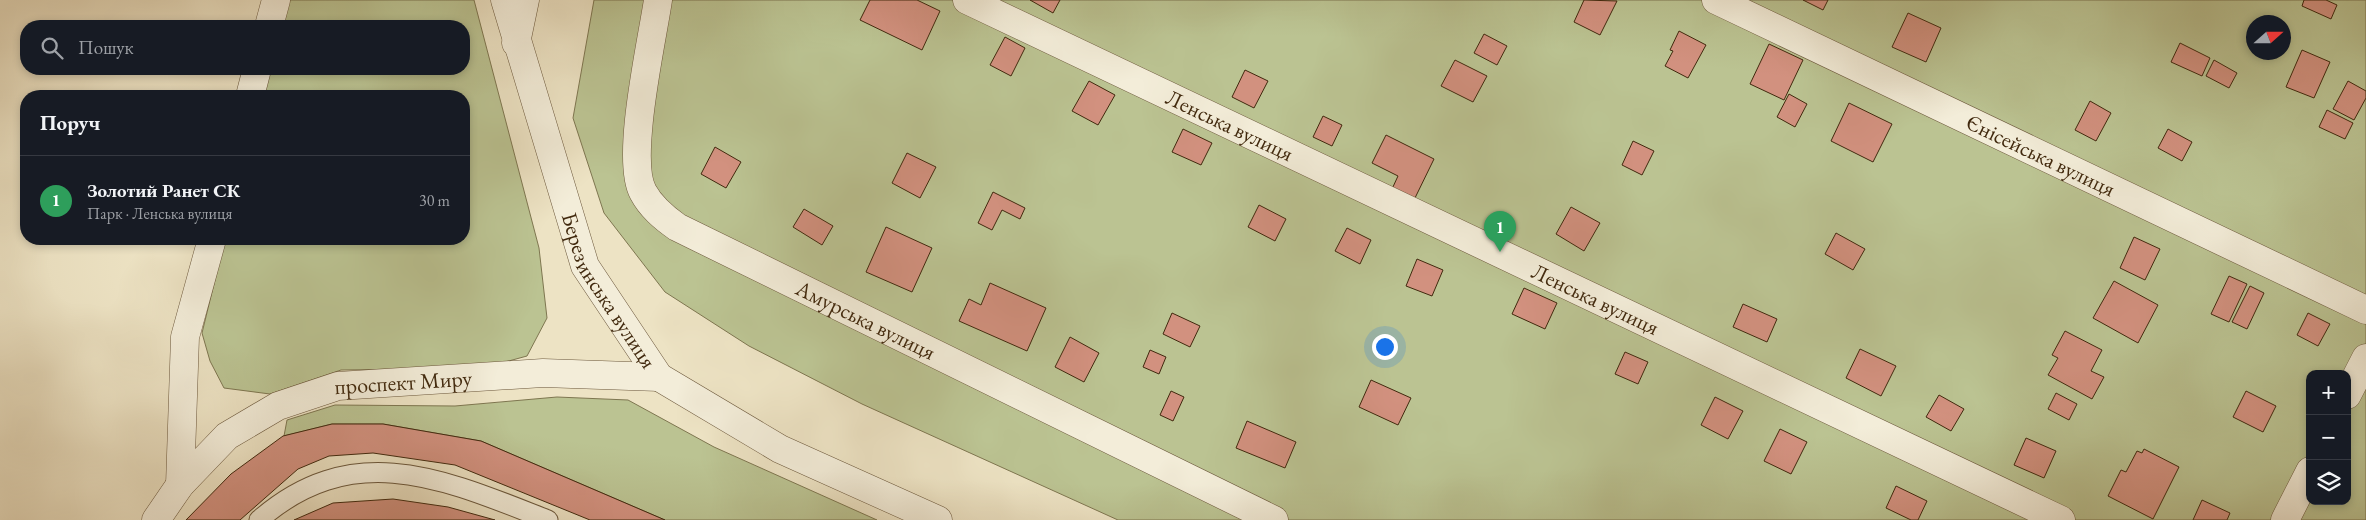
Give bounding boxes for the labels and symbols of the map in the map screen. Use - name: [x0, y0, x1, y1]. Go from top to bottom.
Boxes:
- north arrow: [2246, 15, 2291, 60]
- street label: Ленська вулиця: [1161, 83, 1298, 168]
- street label: Єнісейська вулиця: [1961, 107, 2120, 203]
- street label: Березинська вулиця: [555, 209, 663, 374]
- pin: 1: [1484, 211, 1516, 252]
- street label: Ленська вулиця: [1527, 257, 1664, 342]
- street label: Амурська вулиця: [790, 273, 940, 367]
- your location: [1372, 334, 1398, 360]
- street label: проспект Миру: [334, 364, 473, 401]

